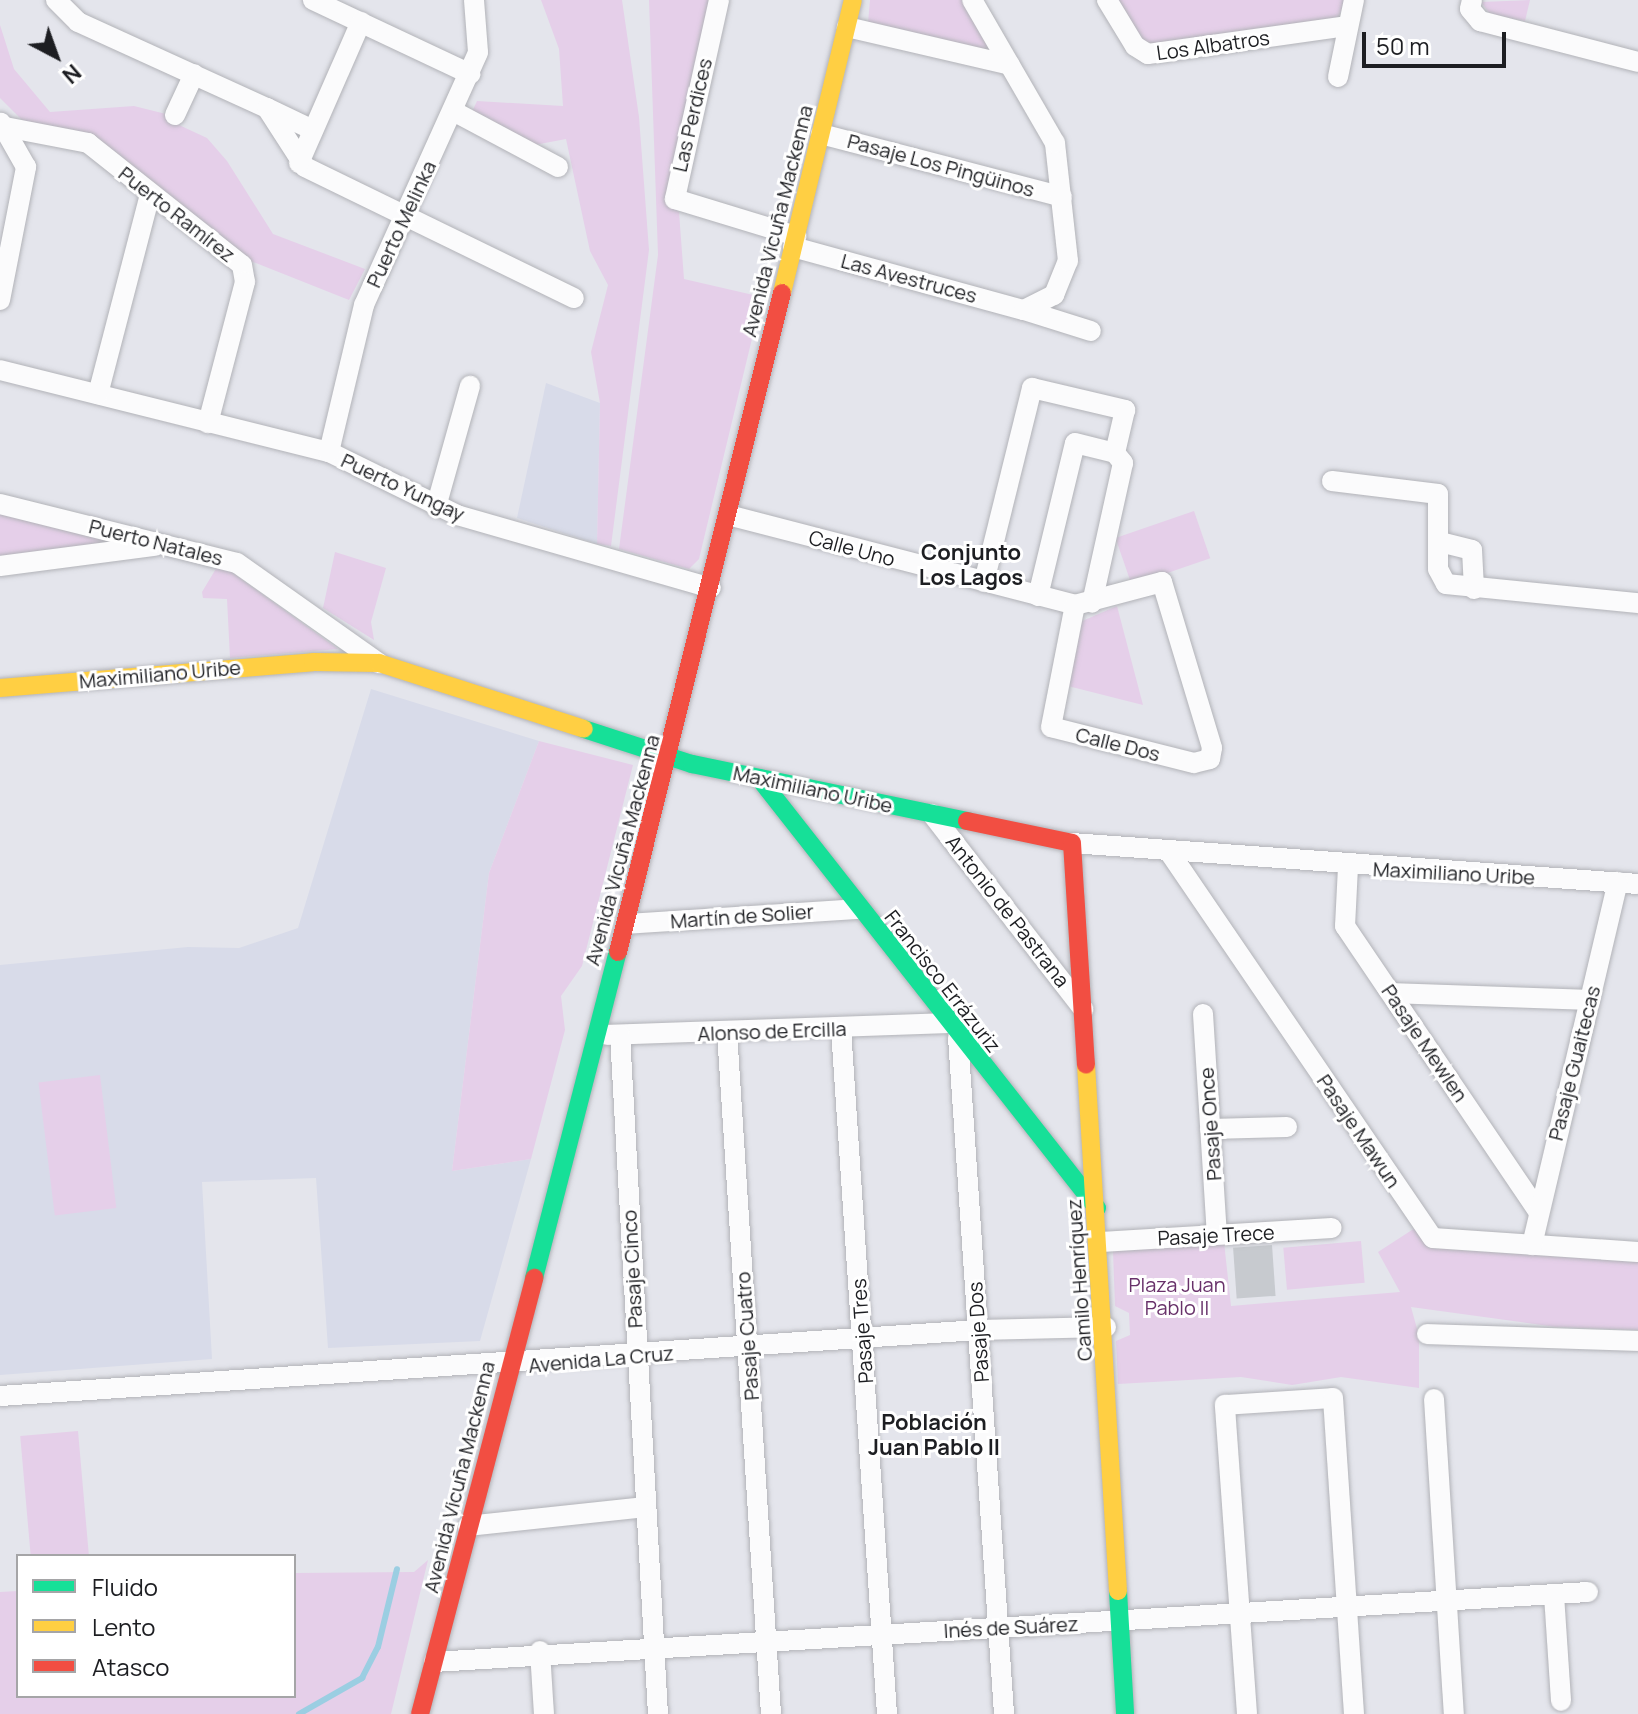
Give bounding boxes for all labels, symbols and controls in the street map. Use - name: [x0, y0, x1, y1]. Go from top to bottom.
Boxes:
- north arrow: [16, 16, 96, 96]
- scale bar: [1366, 16, 1510, 66]
- street label: Los Albatros: [1155, 25, 1271, 65]
- text: 50 m: [1376, 29, 1430, 62]
- street label: Las Perdices: [667, 56, 717, 174]
- text: N: [56, 58, 88, 91]
- street label: Avenida Vicuña Mackenna: [737, 103, 817, 339]
- street label: Pasaje Los Pingüinos: [845, 128, 1037, 202]
- street label: Puerto Melinka: [361, 157, 441, 291]
- street label: Puerto Ramírez: [114, 161, 240, 267]
- street label: Las Avestruces: [838, 248, 980, 308]
- street label: Puerto Yungay: [338, 448, 468, 526]
- street label: Puerto Natales: [87, 514, 225, 570]
- street label: Calle Uno: [806, 525, 898, 571]
- district label: Conjunto Los Lagos: [919, 539, 1023, 590]
- street label: Maximiliano Uribe: [78, 655, 242, 693]
- street label: Calle Dos: [1073, 722, 1163, 766]
- street label: Avenida Vicuña Mackenna: [580, 732, 664, 968]
- street label: Maximiliano Uribe: [731, 760, 895, 818]
- street label: Antonio de Pastrana: [941, 830, 1075, 992]
- street label: Maximiliano Uribe: [1372, 857, 1536, 889]
- street label: Martín de Solier: [670, 899, 814, 933]
- street label: Francisco Errázuriz: [880, 905, 1006, 1057]
- street label: Pasaje Mewlen: [1377, 980, 1473, 1106]
- street label: Pasaje Guaitecas: [1543, 983, 1605, 1143]
- street label: Alonso de Ercilla: [697, 1016, 847, 1046]
- street label: Pasaje Once: [1194, 1066, 1226, 1182]
- street label: Pasaje Mawun: [1312, 1070, 1406, 1192]
- street label: Camilo Henríquez: [1061, 1198, 1097, 1362]
- street label: Pasaje Cinco: [617, 1209, 647, 1329]
- street label: Pasaje Trece: [1157, 1220, 1275, 1250]
- street label: Pasaje Cuatro: [731, 1271, 763, 1401]
- park label: Plaza Juan Pablo II: [1128, 1273, 1226, 1320]
- street label: Pasaje Tres: [846, 1278, 878, 1384]
- street label: Pasaje Dos: [963, 1281, 993, 1383]
- street label: Avenida La Cruz: [527, 1341, 675, 1377]
- street label: Avenida Vicuña Mackenna: [419, 1359, 499, 1595]
- district label: Población Juan Pablo II: [868, 1409, 1000, 1460]
- legend: [16, 1554, 296, 1698]
- text: Fluido: [92, 1570, 158, 1603]
- text: Lento: [92, 1610, 156, 1643]
- street label: Inés de Suárez: [943, 1611, 1079, 1643]
- text: Atasco: [92, 1650, 169, 1683]

